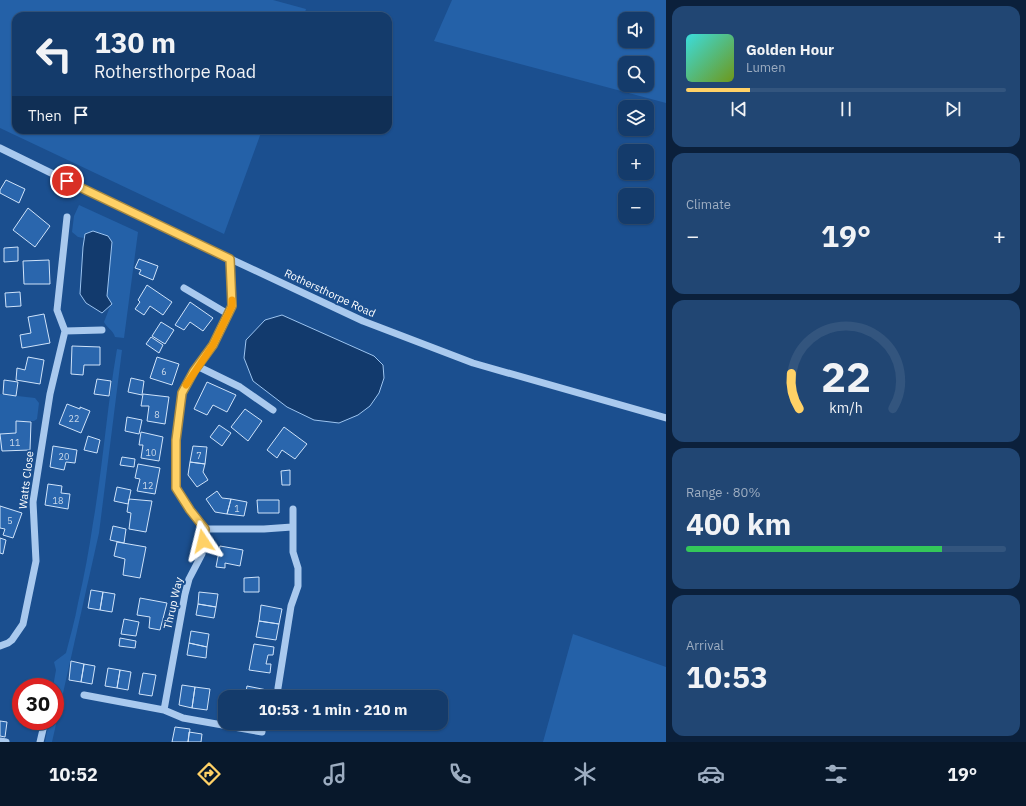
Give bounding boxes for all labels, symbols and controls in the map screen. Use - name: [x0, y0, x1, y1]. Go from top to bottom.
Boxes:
- map controls: [618, 12, 654, 224]
- button: sound: [618, 12, 654, 48]
- text: 130 m: [94, 24, 176, 61]
- icon: left: [28, 28, 80, 80]
- text: Golden Hour: [746, 40, 834, 59]
- button: search: [618, 56, 654, 92]
- text: Lumen: [746, 59, 786, 76]
- text: Rothersthorpe Road: [94, 60, 256, 83]
- icon: previous: [728, 98, 750, 120]
- icon: pause: [835, 98, 857, 120]
- icon: next: [942, 98, 964, 120]
- button: layers: [618, 100, 654, 136]
- icon: arrive: [70, 104, 92, 126]
- text: Then: [28, 106, 62, 125]
- button: +: [618, 144, 654, 180]
- pin: [50, 164, 84, 198]
- icon: arrive: [56, 170, 78, 192]
- button: −: [618, 188, 654, 224]
- text: Climate: [686, 196, 731, 213]
- text: 19°: [821, 216, 871, 255]
- text: −: [686, 221, 699, 250]
- text: +: [993, 221, 1006, 250]
- street label: Rothersthorpe Road: [282, 266, 378, 320]
- text: 22: [821, 349, 871, 403]
- house number: 6: [161, 366, 167, 377]
- text: km/h: [829, 398, 863, 417]
- house number: 8: [154, 409, 160, 420]
- house number: 22: [69, 413, 79, 424]
- house number: 11: [10, 437, 20, 448]
- house number: 10: [146, 447, 156, 458]
- street label: Watts Close: [15, 450, 37, 510]
- house number: 7: [196, 450, 202, 461]
- house number: 20: [59, 451, 69, 462]
- house number: 12: [143, 480, 153, 491]
- text: Range · 80%: [686, 484, 760, 501]
- house number: 18: [53, 495, 63, 506]
- house number: 1: [234, 503, 240, 514]
- text: 400 km: [686, 504, 791, 543]
- house number: 5: [7, 515, 13, 526]
- position arrow: [182, 520, 224, 562]
- street label: Thrup Way: [160, 575, 186, 630]
- text: Arrival: [686, 637, 724, 654]
- text: 10:53: [686, 657, 768, 696]
- speed limit sign: 30: [12, 678, 64, 730]
- text: 10:53 · 1 min · 210 m: [259, 700, 407, 719]
- icon: directions: [195, 760, 223, 788]
- icon: music: [321, 760, 349, 788]
- icon: phone: [446, 760, 474, 788]
- icon: climate: [571, 760, 599, 788]
- icon: car: [697, 760, 725, 788]
- icon: filters: [822, 760, 850, 788]
- text: 10:52: [49, 763, 98, 786]
- text: 19°: [947, 763, 977, 786]

